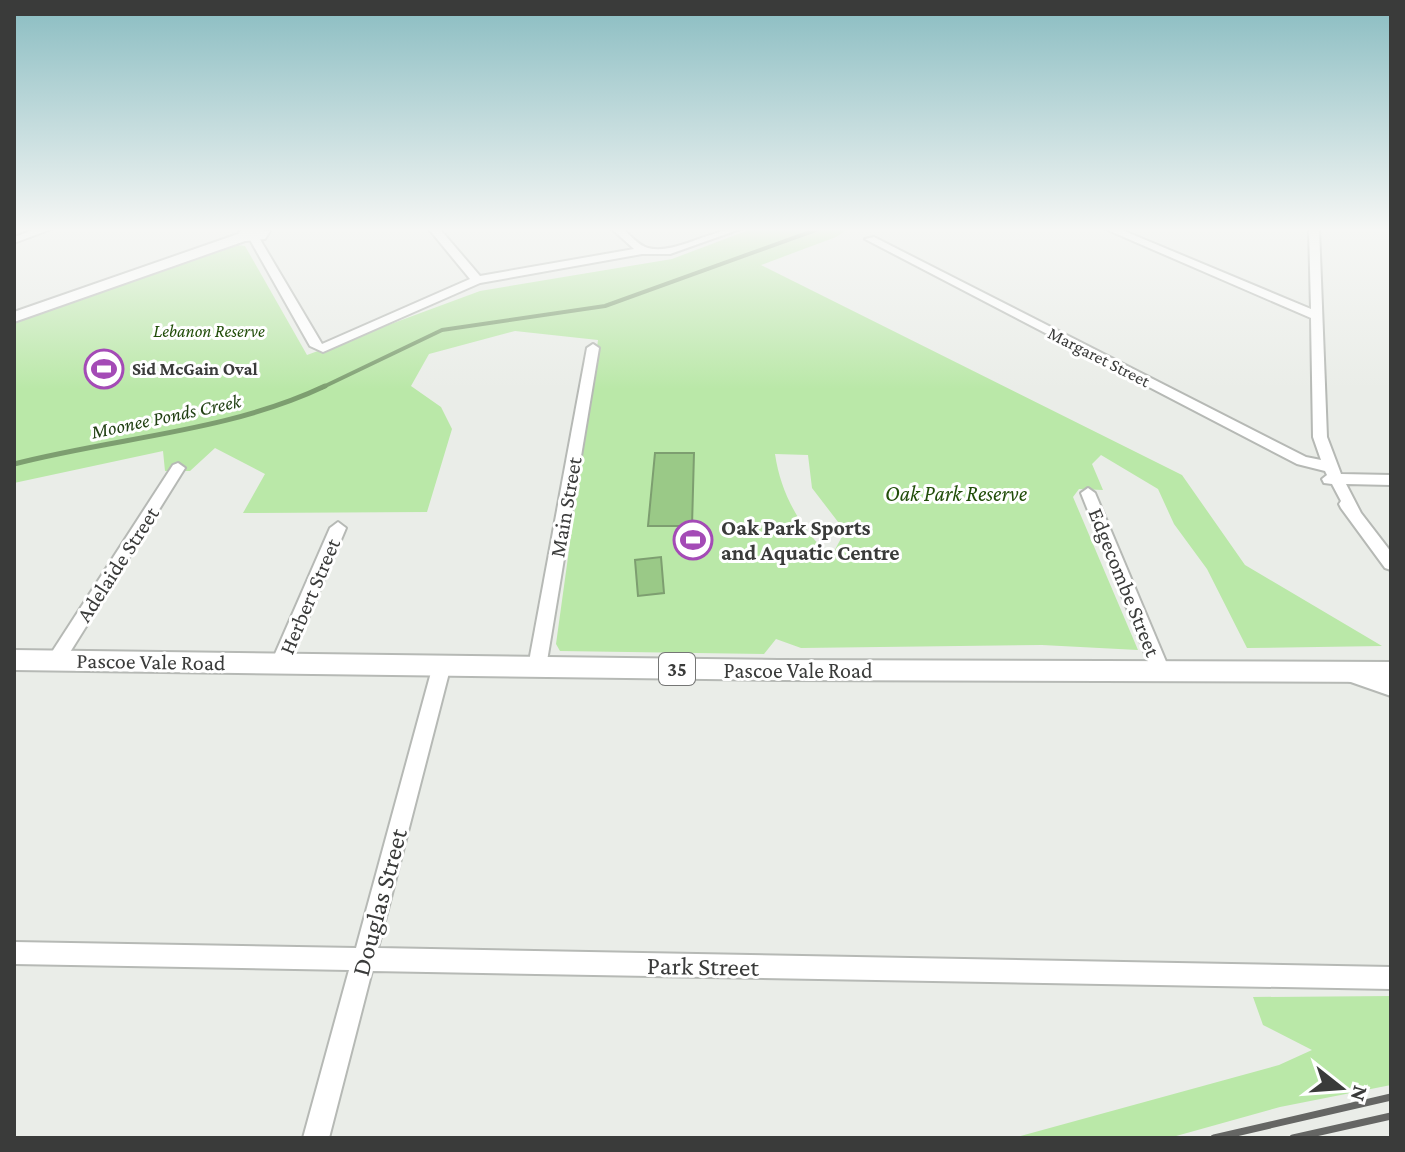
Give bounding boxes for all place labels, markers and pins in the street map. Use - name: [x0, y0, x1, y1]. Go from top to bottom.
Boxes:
- sports icon: Sid McGain Oval: [83, 348, 125, 390]
- place label: Sid McGain Oval: [132, 359, 258, 379]
- place label: Oak Park Sports and Aquatic Centre: [721, 515, 900, 565]
- sports icon: Oak Park Sports and Aquatic Centre: [672, 519, 714, 561]

